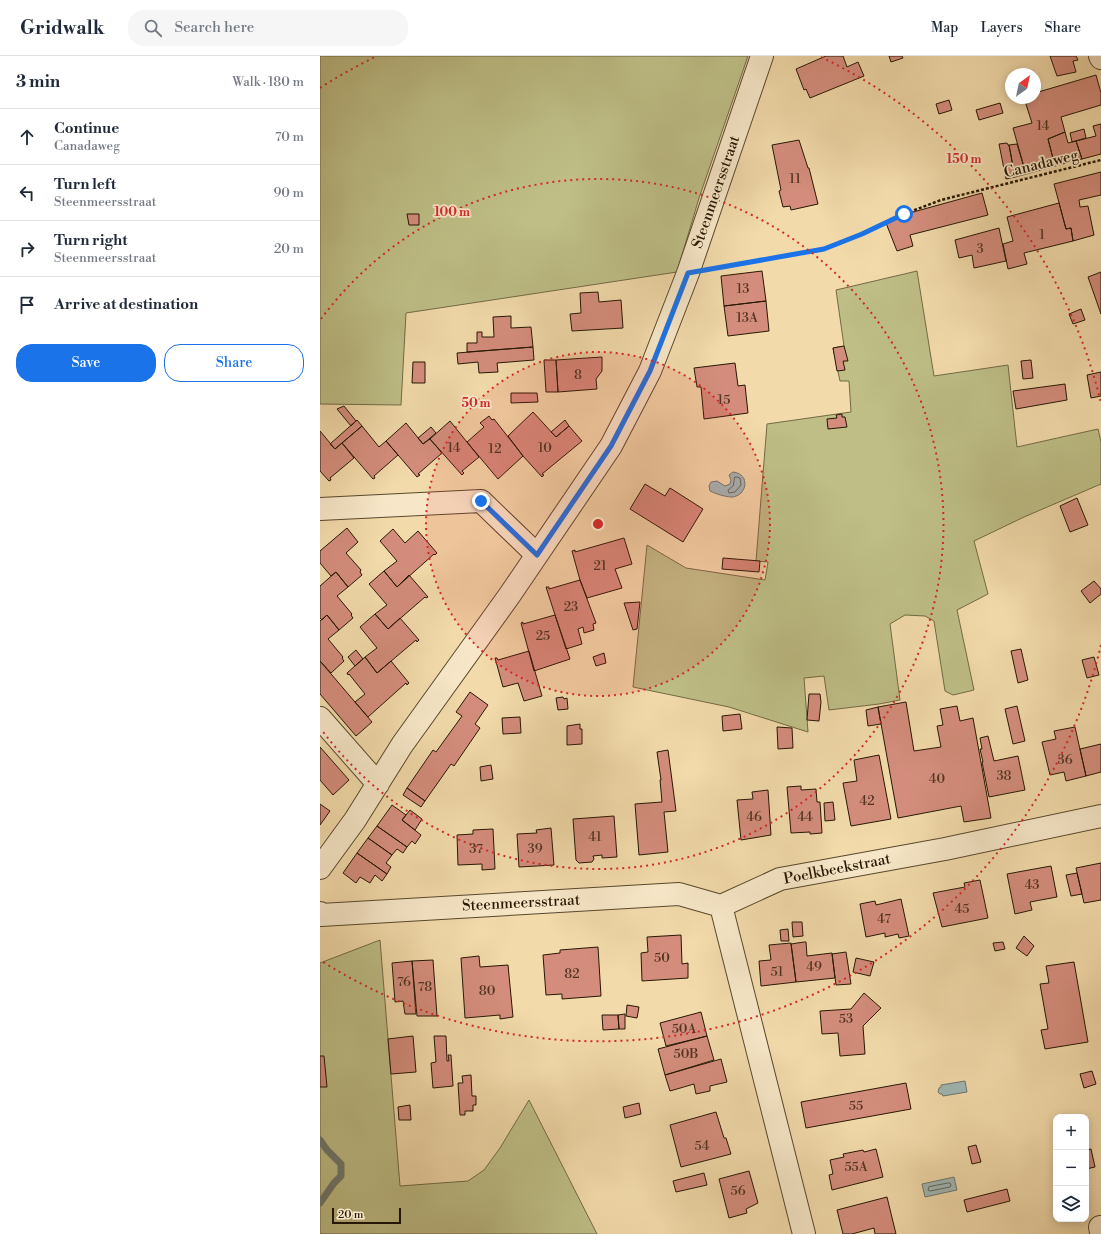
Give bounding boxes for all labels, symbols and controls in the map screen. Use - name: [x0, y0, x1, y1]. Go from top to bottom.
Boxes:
- search box: [128, 10, 408, 46]
- text: Gridwalk: [20, 16, 104, 40]
- icon: search: [142, 17, 164, 39]
- text: Search here: [174, 18, 254, 37]
- text: Map: [931, 19, 958, 37]
- text: Layers: [980, 19, 1023, 37]
- text: Share: [1045, 19, 1081, 37]
- north arrow: [1005, 68, 1041, 104]
- text: 3 min: [16, 71, 60, 93]
- text: Walk · 180 m: [232, 74, 304, 90]
- house number: 14: [1037, 118, 1050, 134]
- text: Continue: [54, 119, 119, 138]
- icon: ahead: [16, 126, 38, 148]
- text: 70 m: [275, 129, 304, 145]
- street label: Steenmeersstraat: [688, 132, 744, 251]
- text: Canadaweg: [54, 138, 120, 154]
- street label: Canadaweg: [1002, 146, 1080, 182]
- text: 150 m: [947, 152, 981, 167]
- house number: 11: [789, 171, 801, 187]
- text: Turn left: [54, 175, 116, 194]
- icon: left: [16, 182, 38, 204]
- text: 90 m: [273, 185, 304, 201]
- text: Steenmeersstraat: [54, 194, 156, 210]
- text: 100 m: [434, 205, 470, 220]
- route start: [895, 205, 913, 223]
- house number: 1: [1039, 227, 1045, 243]
- text: Turn right: [54, 231, 128, 250]
- icon: right: [16, 238, 38, 260]
- text: 20 m: [274, 241, 304, 257]
- house number: 3: [976, 241, 984, 257]
- text: Steenmeersstraat: [54, 250, 156, 266]
- house number: 13: [737, 281, 749, 297]
- icon: arrive: [16, 294, 38, 316]
- text: Arrive at destination: [54, 295, 198, 314]
- house number: 13A: [736, 310, 759, 326]
- button: Save: [16, 344, 156, 382]
- button: Share: [164, 344, 304, 382]
- house number: 8: [574, 367, 582, 383]
- house number: 15: [718, 392, 730, 408]
- text: 50 m: [461, 396, 491, 411]
- house number: 14: [448, 440, 461, 456]
- house number: 10: [538, 440, 552, 456]
- house number: 12: [488, 441, 502, 457]
- route end: [472, 492, 490, 510]
- centre of rings: [591, 517, 605, 531]
- house number: 21: [593, 558, 607, 574]
- house number: 23: [564, 599, 578, 615]
- house number: 25: [536, 628, 550, 644]
- house number: 36: [1057, 752, 1073, 768]
- house number: 38: [996, 768, 1012, 784]
- house number: 40: [929, 771, 946, 787]
- house number: 42: [859, 793, 875, 809]
- house number: 46: [746, 809, 762, 825]
- house number: 44: [797, 809, 813, 825]
- house number: 41: [588, 829, 602, 845]
- house number: 37: [469, 841, 483, 857]
- house number: 39: [527, 841, 543, 857]
- street label: Poelkbeekstraat: [782, 849, 893, 889]
- house number: 43: [1025, 877, 1039, 893]
- street label: Steenmeersstraat: [462, 890, 581, 916]
- house number: 45: [955, 901, 969, 917]
- house number: 47: [877, 911, 891, 927]
- house number: 50: [654, 950, 670, 966]
- house number: 49: [806, 959, 822, 975]
- house number: 51: [771, 964, 784, 980]
- house number: 82: [564, 966, 580, 982]
- house number: 76: [397, 974, 411, 990]
- house number: 78: [418, 979, 432, 995]
- house number: 80: [479, 983, 496, 999]
- house number: 53: [839, 1011, 853, 1027]
- house number: 50A: [672, 1021, 697, 1037]
- house number: 50B: [674, 1046, 698, 1062]
- house number: 55: [849, 1098, 863, 1114]
- map controls: [1053, 1114, 1089, 1222]
- button: +: [1053, 1114, 1089, 1150]
- house number: 54: [694, 1138, 710, 1154]
- button: −: [1053, 1150, 1089, 1186]
- house number: 55A: [844, 1159, 869, 1175]
- house number: 56: [730, 1183, 746, 1199]
- button: layers: [1053, 1186, 1089, 1222]
- scale bar: [332, 1206, 401, 1225]
- text: 20 m: [338, 1208, 363, 1222]

